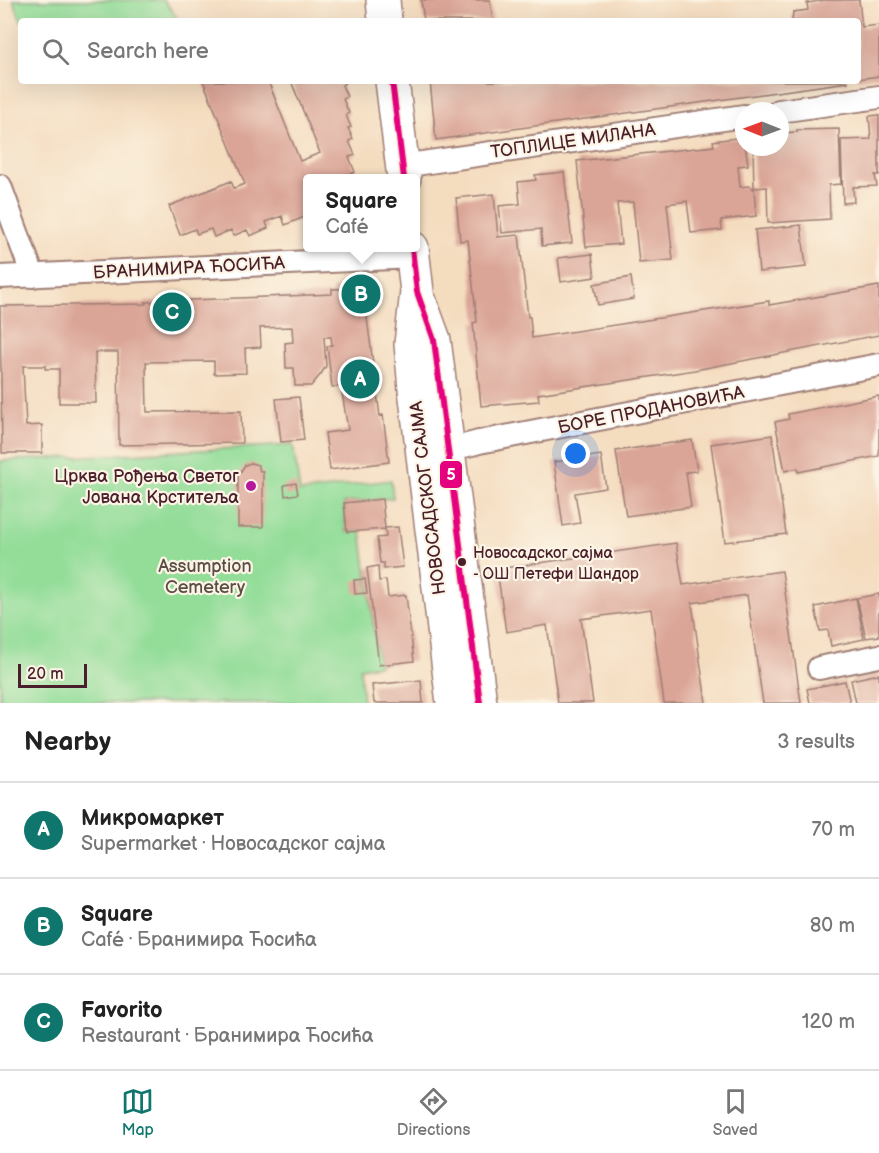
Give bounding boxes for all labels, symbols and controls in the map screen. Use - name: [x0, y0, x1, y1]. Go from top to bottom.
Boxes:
- search box: [18, 18, 861, 84]
- icon: search: [39, 35, 72, 68]
- text: Search here: [87, 38, 209, 65]
- north arrow: [735, 102, 789, 156]
- street label: ТОПЛИЦЕ МИЛАНА: [489, 119, 657, 163]
- popup: [303, 174, 420, 252]
- text: Square: [326, 188, 397, 215]
- text: Café: [326, 215, 369, 239]
- street label: БРАНИМИРА ЋОСИЋА: [92, 252, 286, 284]
- pin: B: [342, 272, 380, 316]
- pin: C: [152, 290, 192, 334]
- pin: A: [340, 356, 380, 401]
- street label: БОРЕ ПРОДАНОВИЋА: [556, 382, 746, 438]
- street label: НОВОСАДСКОГ САЈМА: [406, 400, 450, 596]
- your location: [561, 439, 590, 468]
- line badge: 5: [439, 460, 463, 489]
- place label: Црква Рођења Светог Јована Крститеља: [54, 466, 239, 508]
- text: 5: [446, 466, 456, 485]
- marker: Црква Рођења Светог Јована Крститеља: [244, 479, 258, 493]
- place label: Новосадског сајма - ОШ Петефи Шандор: [473, 544, 639, 584]
- park label: Assumption Cemetery: [158, 556, 252, 598]
- marker: Новосадског сајма - ОШ Петефи Шандор: [456, 556, 468, 568]
- scale bar: [18, 661, 87, 688]
- text: 20 m: [27, 665, 63, 684]
- text: Nearby: [24, 727, 111, 758]
- text: 3 results: [777, 730, 855, 754]
- text: Микромаркет: [81, 805, 224, 832]
- text: A: [37, 818, 50, 842]
- text: 70 m: [811, 818, 855, 842]
- text: Supermarket · Новосадског сајма: [81, 832, 386, 856]
- text: Square: [81, 901, 153, 928]
- text: B: [36, 914, 51, 938]
- text: 80 m: [810, 914, 855, 938]
- text: Café · Бранимира Ћосића: [81, 928, 317, 952]
- text: Favorito: [81, 997, 163, 1024]
- text: C: [36, 1010, 51, 1034]
- text: 120 m: [802, 1010, 855, 1034]
- text: Restaurant · Бранимира Ћосића: [81, 1024, 373, 1048]
- tab: Map: [121, 1085, 154, 1140]
- tab: Directions: [397, 1085, 470, 1140]
- tab: Saved: [713, 1085, 758, 1140]

